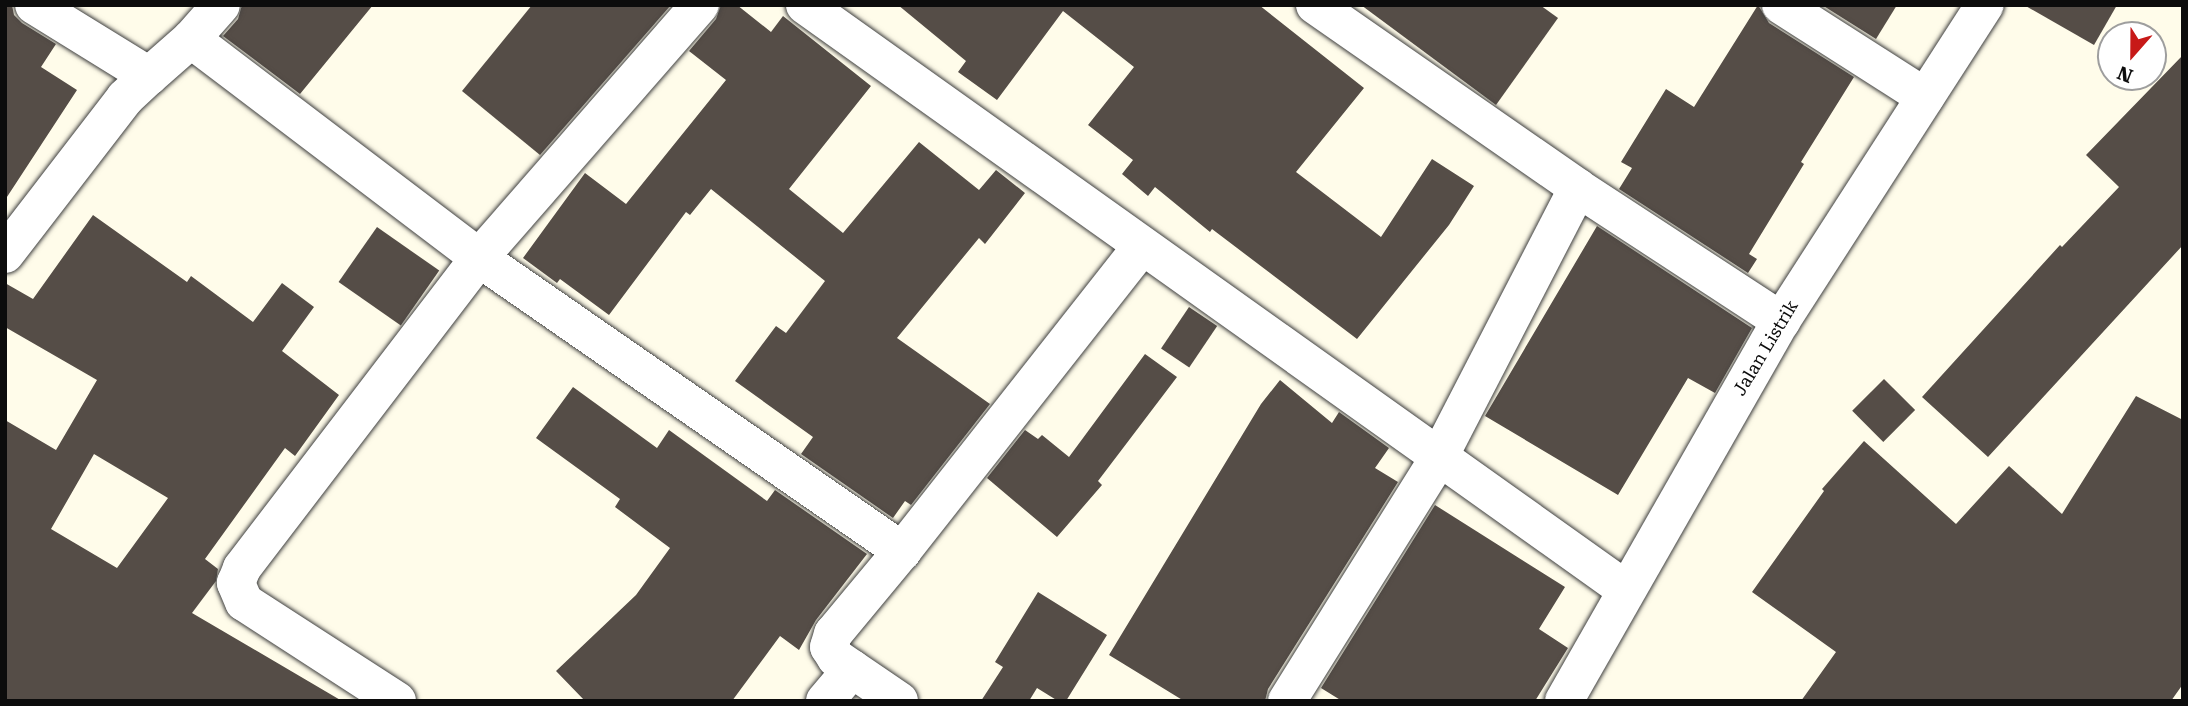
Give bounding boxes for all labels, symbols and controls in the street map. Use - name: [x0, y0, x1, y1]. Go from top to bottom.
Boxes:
- north arrow: [2097, 21, 2167, 91]
- text: N: [2114, 61, 2136, 88]
- street label: Jalan Listrik: [1729, 296, 1803, 400]

